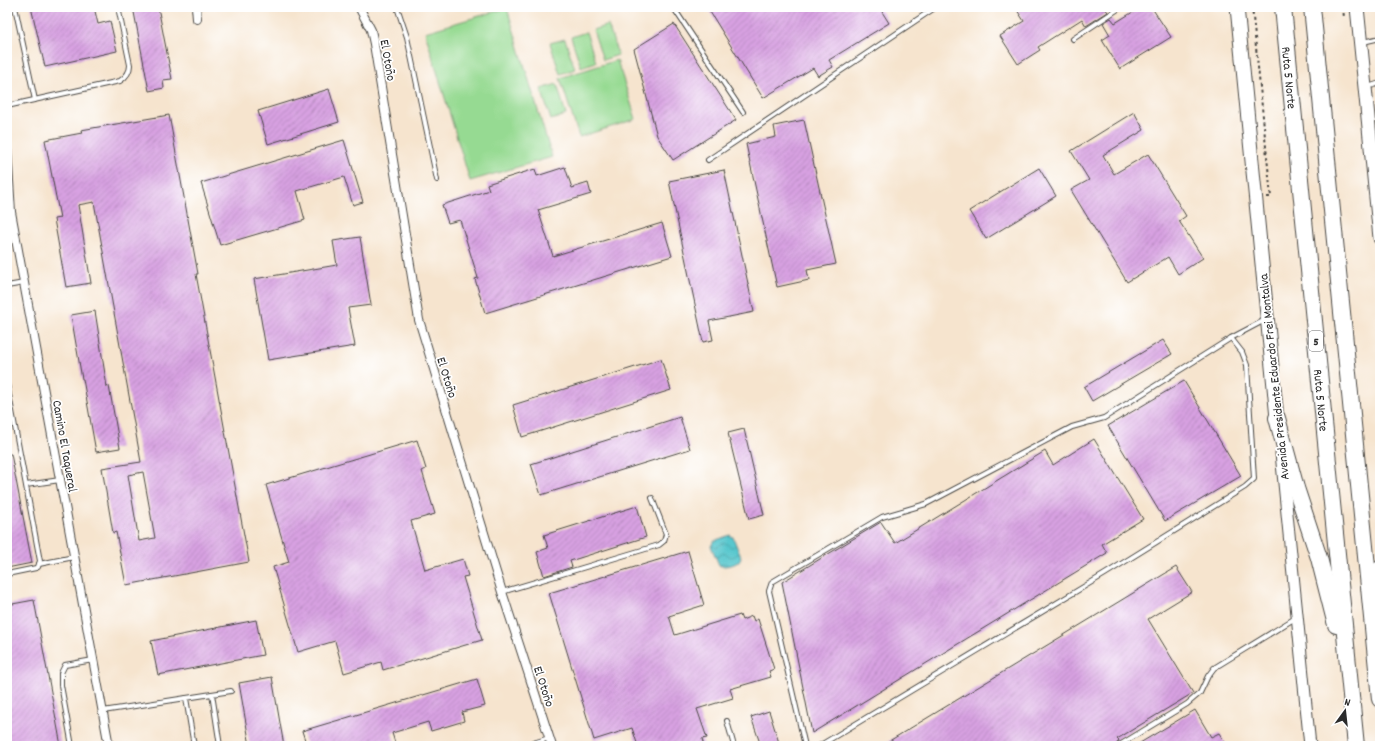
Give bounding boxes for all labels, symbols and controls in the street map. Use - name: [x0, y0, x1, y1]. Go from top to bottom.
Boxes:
- street label: El Otoño: [374, 38, 400, 83]
- street label: Ruta 5 Norte: [1275, 46, 1300, 110]
- street label: Avenida Presidente Eduardo Frei Montalva: [1255, 272, 1296, 481]
- road number: 5: [1309, 331, 1323, 351]
- street label: El Otoño: [430, 355, 461, 401]
- street label: Ruta 5 Norte: [1307, 368, 1332, 433]
- street label: Camino El Taqueral: [46, 399, 81, 494]
- street label: El Otoño: [527, 664, 558, 710]
- north arrow: [1325, 691, 1365, 731]
- text: N: [1342, 695, 1352, 712]

